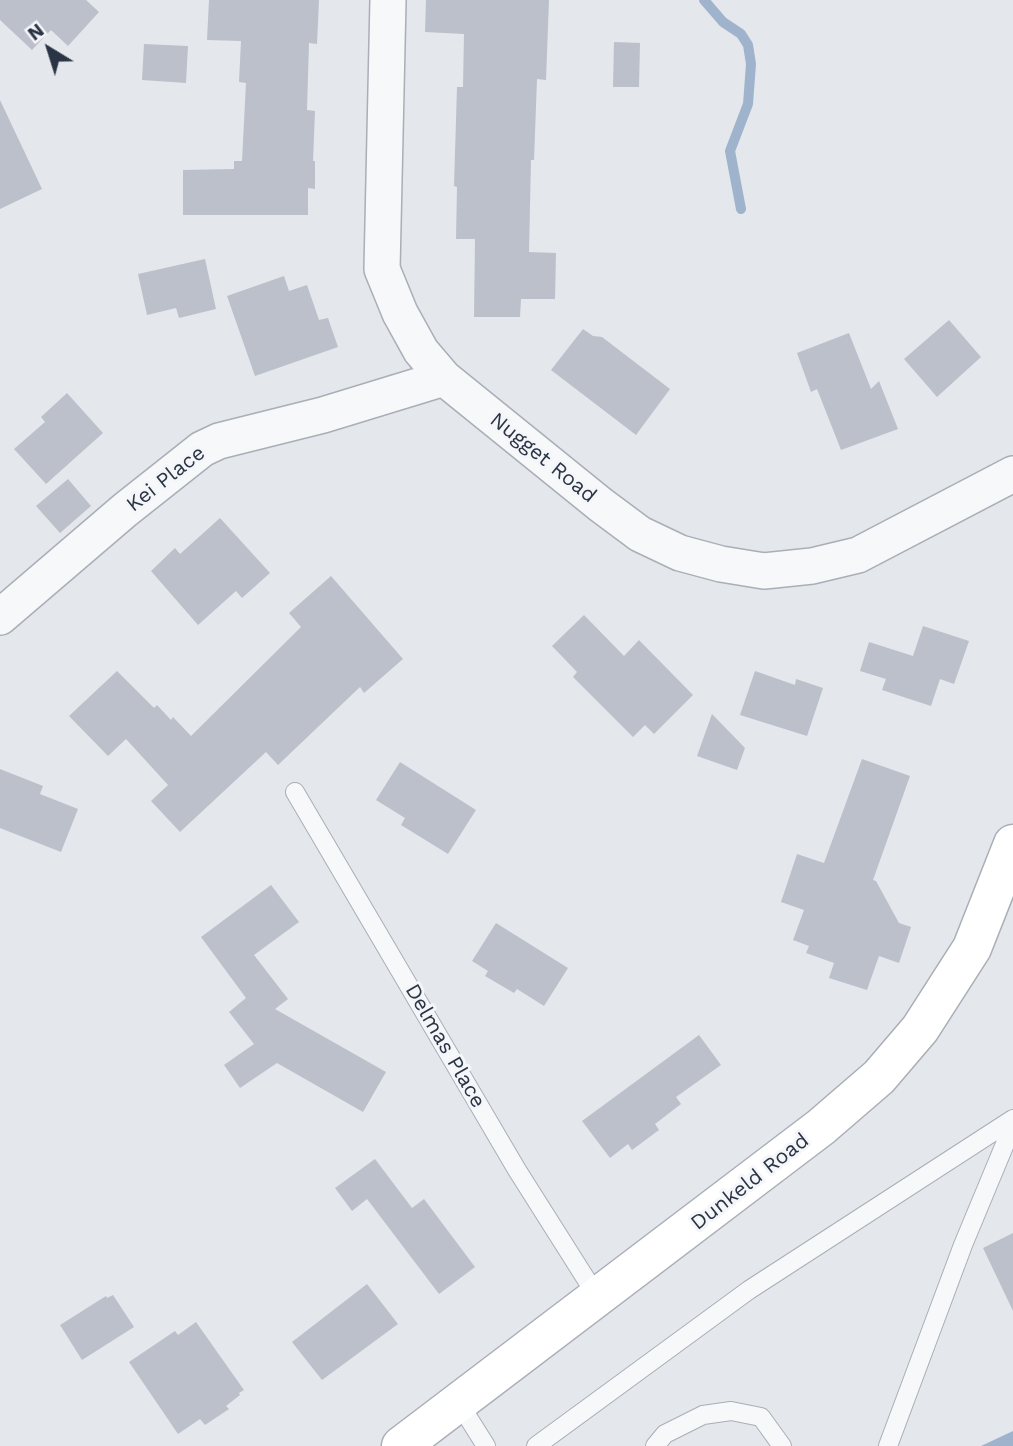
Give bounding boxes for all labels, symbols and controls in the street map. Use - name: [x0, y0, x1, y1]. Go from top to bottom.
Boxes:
- north arrow: [14, 14, 84, 84]
- text: N: [23, 19, 48, 45]
- street label: Nugget Road: [485, 407, 601, 509]
- street label: Kei Place: [122, 441, 210, 517]
- street label: Delmas Place: [399, 980, 491, 1112]
- street label: Dunkeld Road: [686, 1128, 814, 1236]

